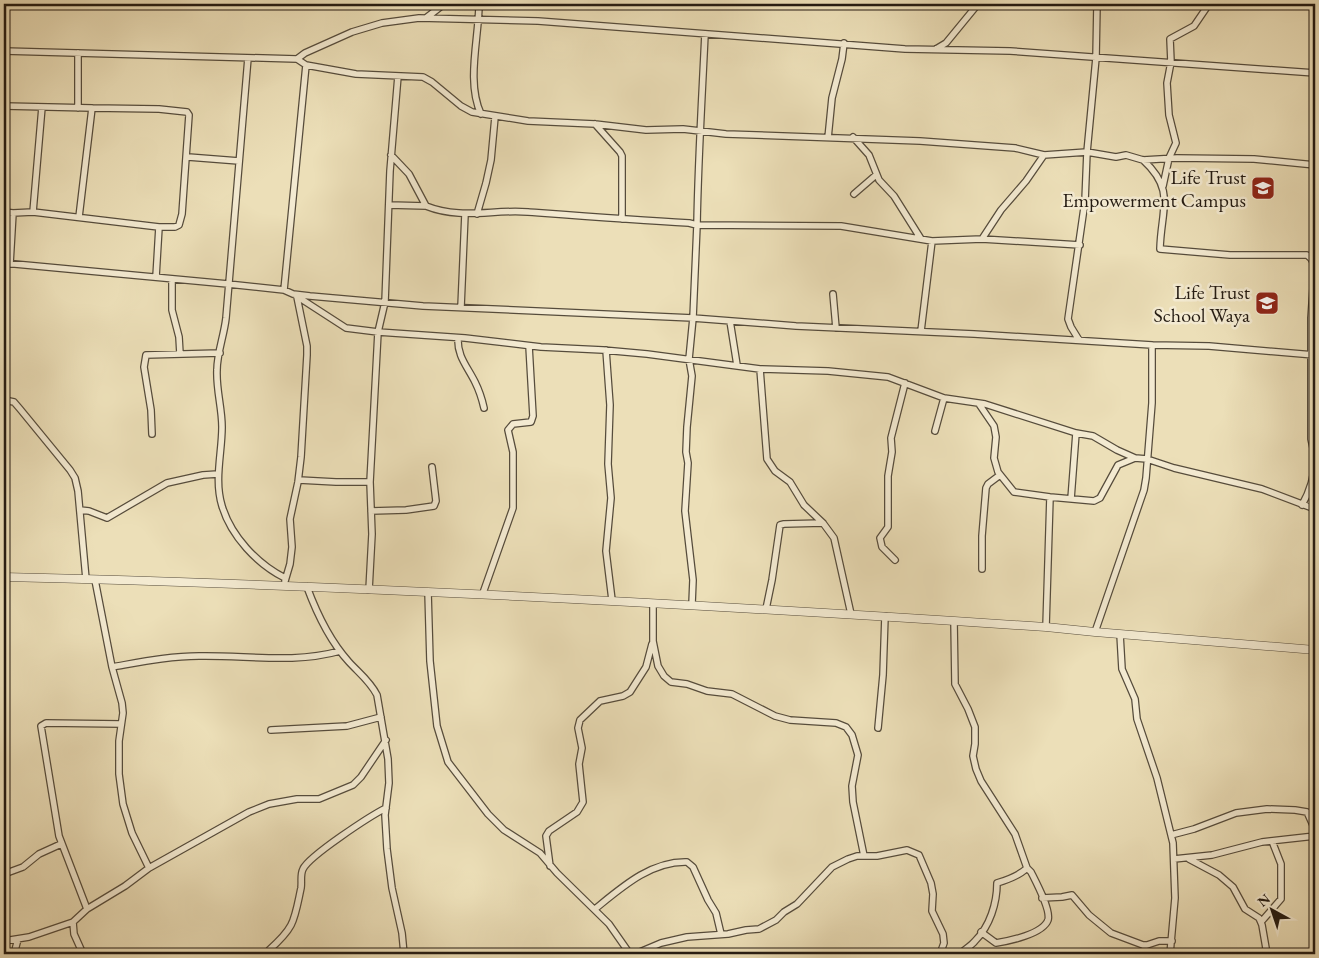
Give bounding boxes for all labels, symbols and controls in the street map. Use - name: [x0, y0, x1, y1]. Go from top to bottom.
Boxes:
- place label: Life Trust Empowerment Campus: [1062, 164, 1247, 213]
- school or university icon: Life Trust Empowerment Campus: [1250, 175, 1276, 201]
- place label: Life Trust School Waya: [1153, 279, 1251, 328]
- school or university icon: Life Trust School Waya: [1254, 290, 1280, 316]
- north arrow: [1246, 886, 1296, 936]
- text: N: [1254, 889, 1274, 911]

